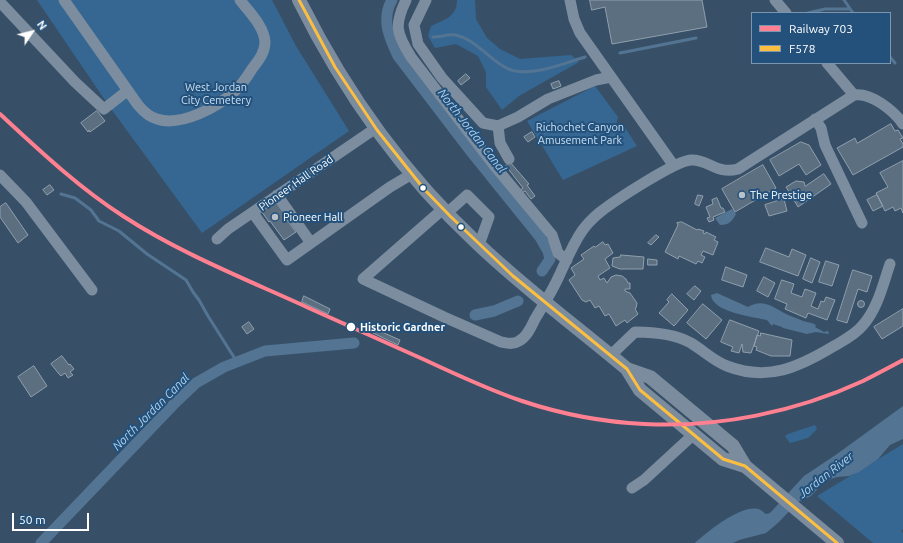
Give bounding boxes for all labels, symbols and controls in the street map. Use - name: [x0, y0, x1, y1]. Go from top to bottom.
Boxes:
- north arrow: [12, 12, 52, 52]
- legend: [751, 12, 891, 64]
- text: N: [35, 18, 49, 32]
- text: Railway 703: [789, 22, 853, 35]
- text: F578: [789, 42, 816, 55]
- park label: West Jordan City Cemetery: [181, 80, 251, 106]
- water label: North Jordan Canal: [435, 86, 509, 176]
- park label: Richochet Canyon Amusement Park: [536, 120, 624, 146]
- street label: Pioneer Hall Road: [256, 152, 336, 214]
- unlabelled marker: [418, 183, 428, 193]
- place label: The Prestige: [750, 188, 812, 202]
- marker: The Prestige: [737, 190, 747, 200]
- place label: Pioneer Hall: [283, 210, 343, 224]
- marker: Pioneer Hall: [270, 212, 280, 222]
- unlabelled marker: [456, 222, 466, 232]
- place label: Historic Gardner: [360, 320, 445, 334]
- marker: Historic Gardner: [345, 321, 357, 333]
- water label: North Jordan Canal: [109, 370, 193, 454]
- water label: Jordan River: [796, 449, 856, 501]
- scale bar: [14, 505, 91, 531]
- text: 50 m: [19, 513, 46, 526]

